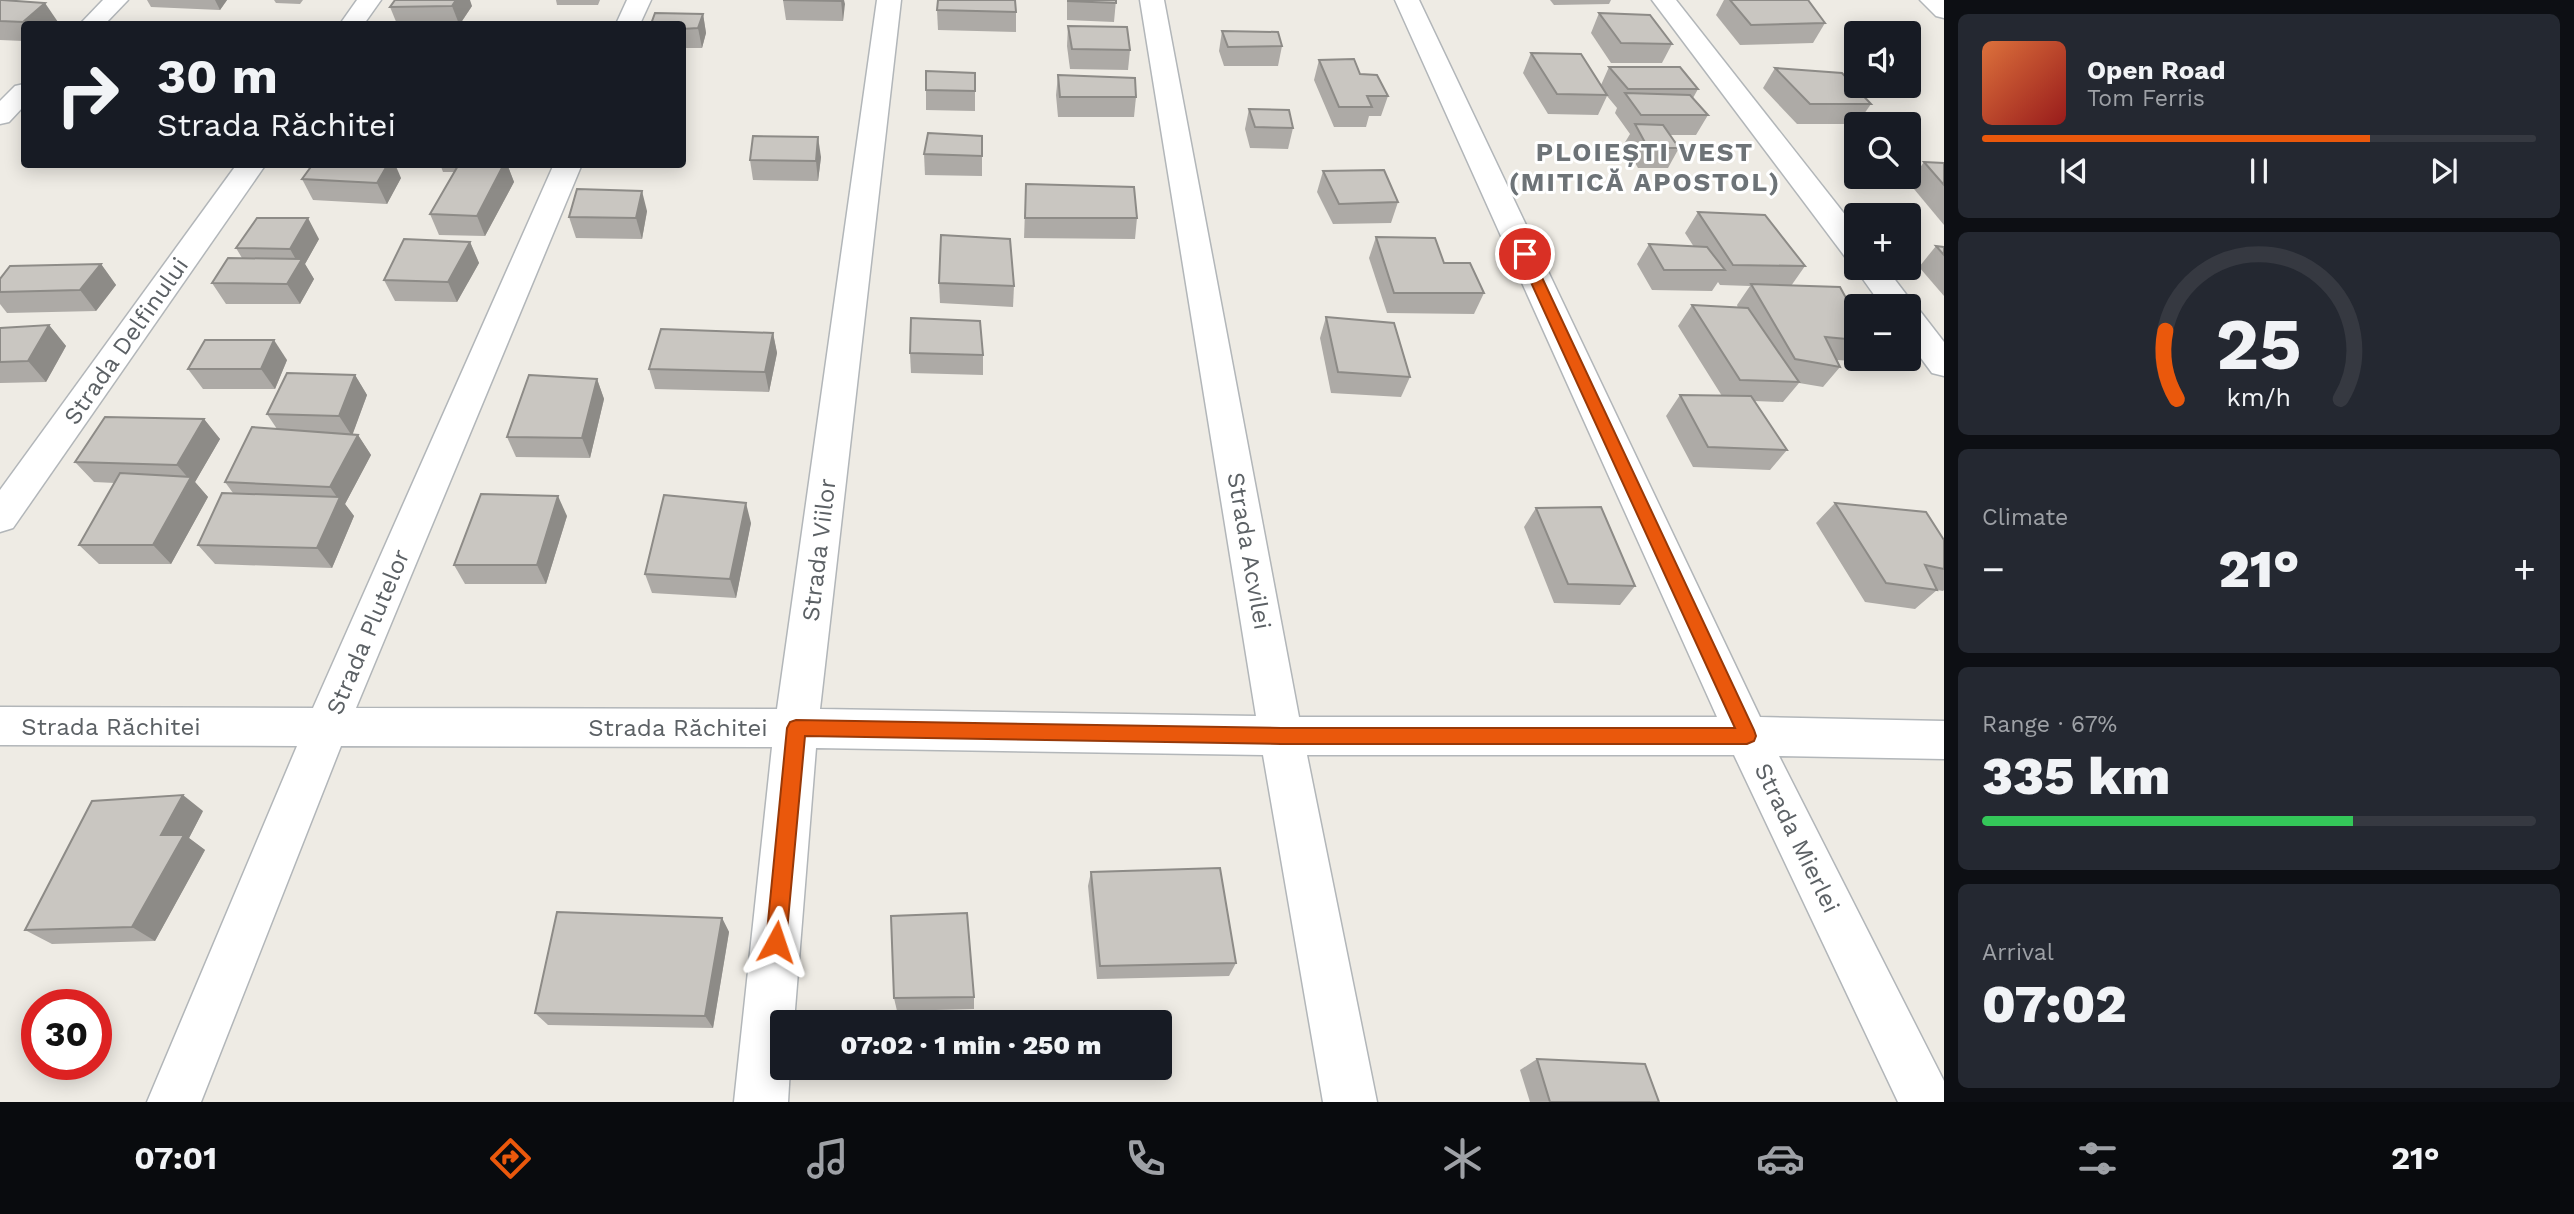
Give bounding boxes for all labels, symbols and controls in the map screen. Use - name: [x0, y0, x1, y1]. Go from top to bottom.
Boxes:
- map controls: [1844, 21, 1921, 371]
- button: sound: [1844, 21, 1921, 98]
- text: 30 m: [157, 47, 278, 105]
- icon: right: [42, 49, 133, 140]
- text: Open Road: [2087, 55, 2225, 85]
- text: Tom Ferris: [2087, 85, 2205, 112]
- text: Strada Răchitei: [157, 106, 396, 144]
- button: search: [1844, 112, 1921, 189]
- district label: PLOIEȘTI VEST (MITICĂ APOSTOL): [1509, 137, 1781, 197]
- icon: previous: [2055, 152, 2093, 190]
- icon: pause: [2240, 152, 2278, 190]
- icon: next: [2425, 152, 2463, 190]
- button: +: [1844, 203, 1921, 280]
- pin: [1495, 224, 1555, 284]
- icon: arrive: [1506, 235, 1544, 273]
- street label: Strada Delfinului: [58, 252, 194, 430]
- button: −: [1844, 294, 1921, 371]
- text: 25: [2216, 302, 2302, 388]
- text: km/h: [2227, 383, 2291, 412]
- street label: Strada Acvilei: [1221, 470, 1277, 632]
- street label: Strada Viilor: [796, 477, 842, 623]
- text: Climate: [1982, 504, 2068, 531]
- text: 21°: [2219, 539, 2299, 600]
- street label: Strada Plutelor: [321, 545, 416, 719]
- text: −: [1982, 547, 2005, 591]
- text: +: [2513, 547, 2536, 591]
- text: Range · 67%: [1982, 711, 2117, 738]
- street label: Strada Răchitei: [21, 713, 201, 741]
- street label: Strada Răchitei: [588, 714, 768, 742]
- text: 335 km: [1982, 746, 2170, 807]
- street label: Strada Mierlei: [1749, 759, 1845, 917]
- position arrow: [739, 905, 813, 979]
- text: Arrival: [1982, 939, 2054, 966]
- text: 07:02: [1982, 974, 2127, 1035]
- speed limit sign: 30: [21, 989, 112, 1080]
- text: 07:02 · 1 min · 250 m: [841, 1030, 1101, 1060]
- icon: directions: [486, 1134, 535, 1183]
- icon: music: [803, 1134, 852, 1183]
- icon: phone: [1121, 1134, 1170, 1183]
- icon: climate: [1438, 1134, 1487, 1183]
- icon: car: [1756, 1134, 1805, 1183]
- icon: filters: [2073, 1134, 2122, 1183]
- text: 07:01: [134, 1139, 217, 1177]
- text: 21°: [2391, 1139, 2440, 1177]

